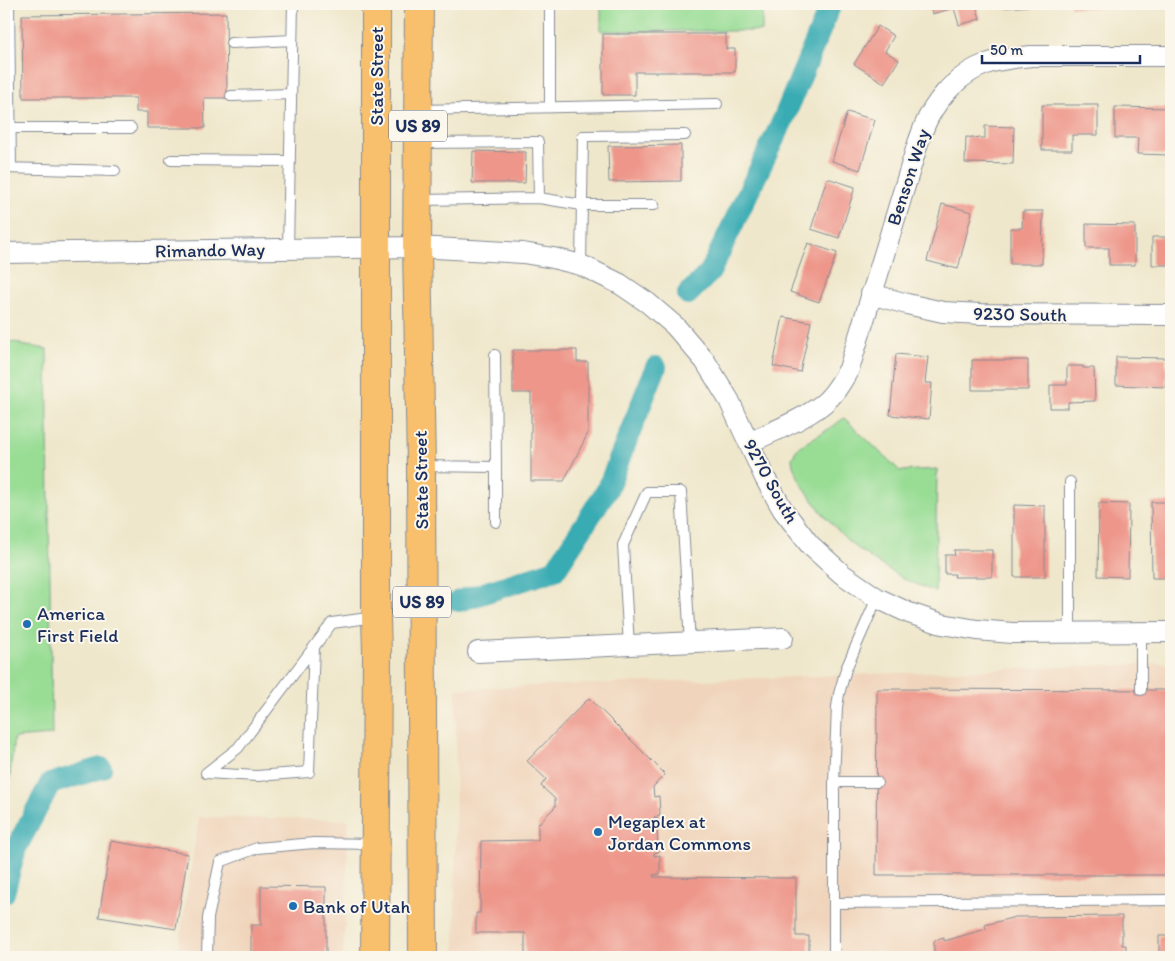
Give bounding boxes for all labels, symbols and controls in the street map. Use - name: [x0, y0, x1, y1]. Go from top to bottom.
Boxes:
- street label: State Street: [365, 27, 388, 125]
- scale bar: [982, 32, 1140, 64]
- text: 50 m: [990, 41, 1023, 59]
- road number: US 89: [389, 110, 447, 142]
- street label: Benson Way: [882, 126, 934, 228]
- street label: Rimando Way: [155, 238, 265, 262]
- street label: 9230 South: [973, 302, 1067, 326]
- street label: State Street: [409, 430, 433, 530]
- street label: 9270 South: [738, 435, 804, 527]
- road number: US 89: [393, 586, 451, 618]
- place label: America First Field: [37, 602, 118, 647]
- marker: America First Field: [21, 618, 33, 630]
- place label: Megaplex at Jordan Commons: [608, 810, 751, 855]
- marker: Megaplex at Jordan Commons: [592, 826, 604, 838]
- place label: Bank of Utah: [303, 895, 411, 918]
- marker: Bank of Utah: [287, 900, 299, 912]

